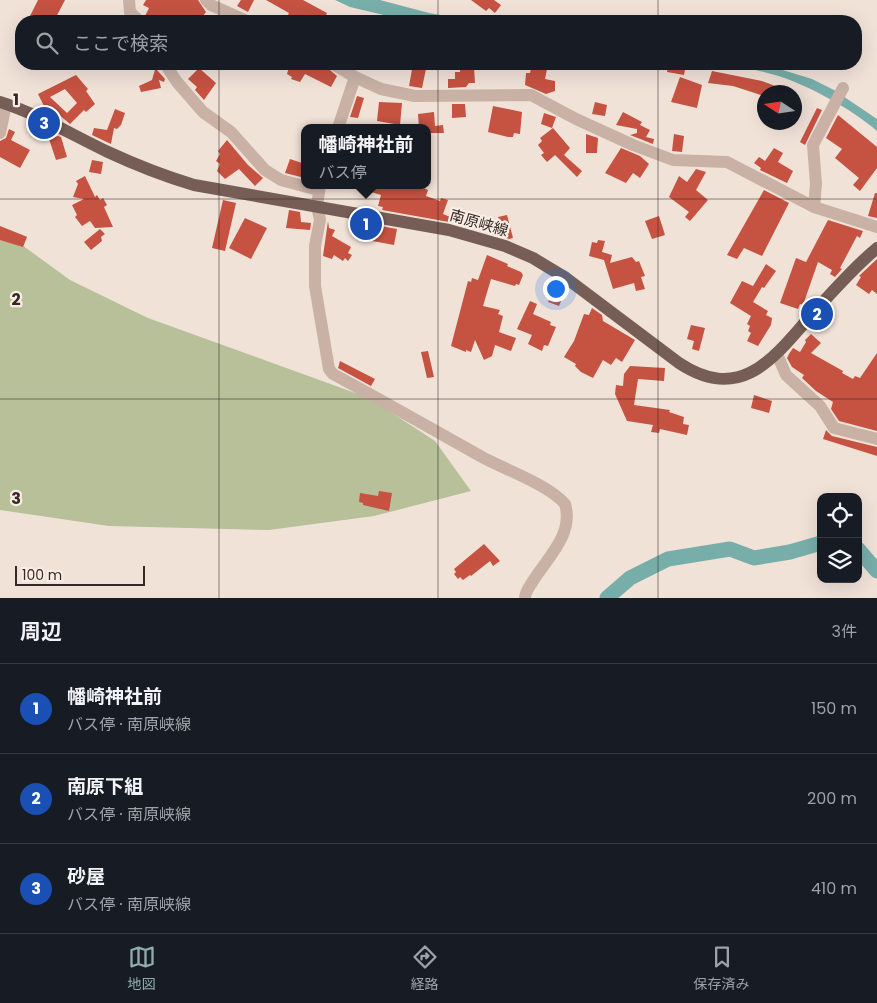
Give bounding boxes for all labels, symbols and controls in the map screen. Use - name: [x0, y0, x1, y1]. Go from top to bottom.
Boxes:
- search box: [15, 15, 862, 70]
- icon: search: [33, 29, 61, 57]
- text: ここで検索: [73, 30, 168, 57]
- north arrow: [757, 85, 802, 130]
- text: 1: [13, 88, 19, 111]
- pin: 3: [28, 104, 60, 142]
- popup: [301, 124, 431, 189]
- text: 幡崎神社前: [318, 131, 414, 158]
- text: バス停: [318, 161, 367, 184]
- street label: 南原峡線: [447, 204, 511, 241]
- pin: 1: [350, 205, 382, 243]
- your location: [543, 276, 569, 302]
- text: 2: [11, 288, 21, 311]
- pin: 2: [801, 295, 833, 333]
- text: 3: [11, 487, 21, 510]
- map controls: [817, 493, 862, 583]
- button: locate: [817, 493, 862, 538]
- button: layers: [817, 538, 862, 583]
- scale bar: [15, 563, 145, 586]
- text: 100 m: [22, 565, 62, 585]
- text: 周辺: [20, 617, 62, 646]
- text: 3件: [832, 620, 857, 643]
- text: 幡崎神社前: [67, 683, 162, 710]
- text: 1: [33, 697, 39, 720]
- text: 150 m: [811, 697, 857, 720]
- text: バス停 · 南原峡線: [67, 713, 191, 736]
- text: 南原下組: [67, 773, 143, 800]
- text: 2: [31, 787, 41, 810]
- text: 200 m: [807, 787, 857, 810]
- text: バス停 · 南原峡線: [67, 803, 191, 826]
- text: 砂屋: [67, 863, 105, 890]
- text: 3: [31, 877, 41, 900]
- text: 410 m: [811, 877, 857, 900]
- text: バス停 · 南原峡線: [67, 893, 191, 916]
- tab: 地図: [128, 943, 156, 995]
- tab: 経路: [411, 943, 439, 995]
- tab: 保存済み: [694, 943, 750, 995]

